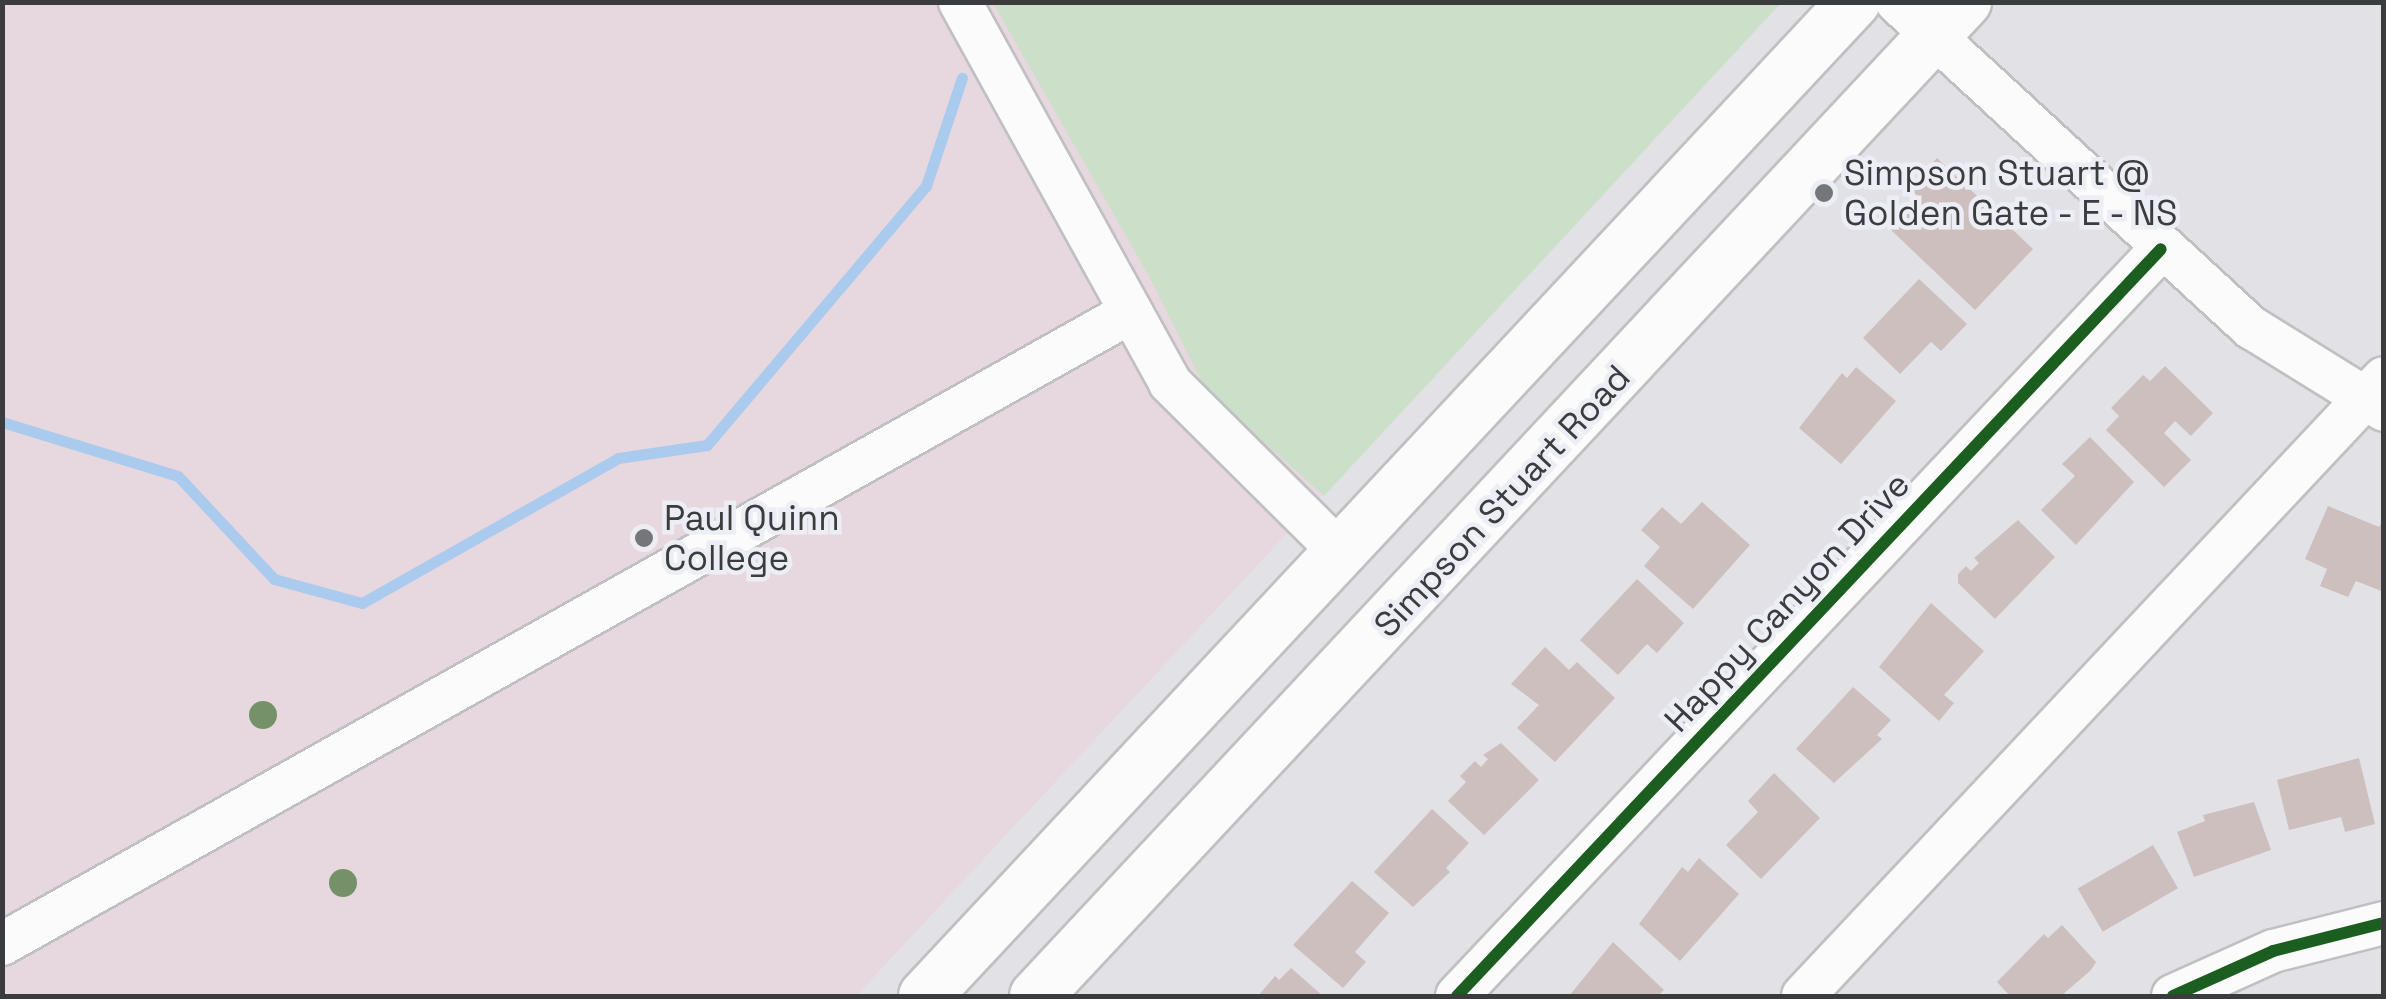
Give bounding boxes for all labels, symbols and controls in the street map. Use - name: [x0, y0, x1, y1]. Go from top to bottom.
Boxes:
- place label: Simpson Stuart @ Golden Gate - E - NS: [1844, 152, 2182, 234]
- marker: Simpson Stuart @ Golden Gate - E - NS: [1813, 182, 1835, 204]
- street label: Simpson Stuart Road: [1365, 356, 1639, 646]
- street label: Happy Canyon Drive: [1656, 463, 1918, 741]
- place label: Paul Quinn College: [664, 497, 840, 579]
- marker: Paul Quinn College: [633, 527, 655, 549]

